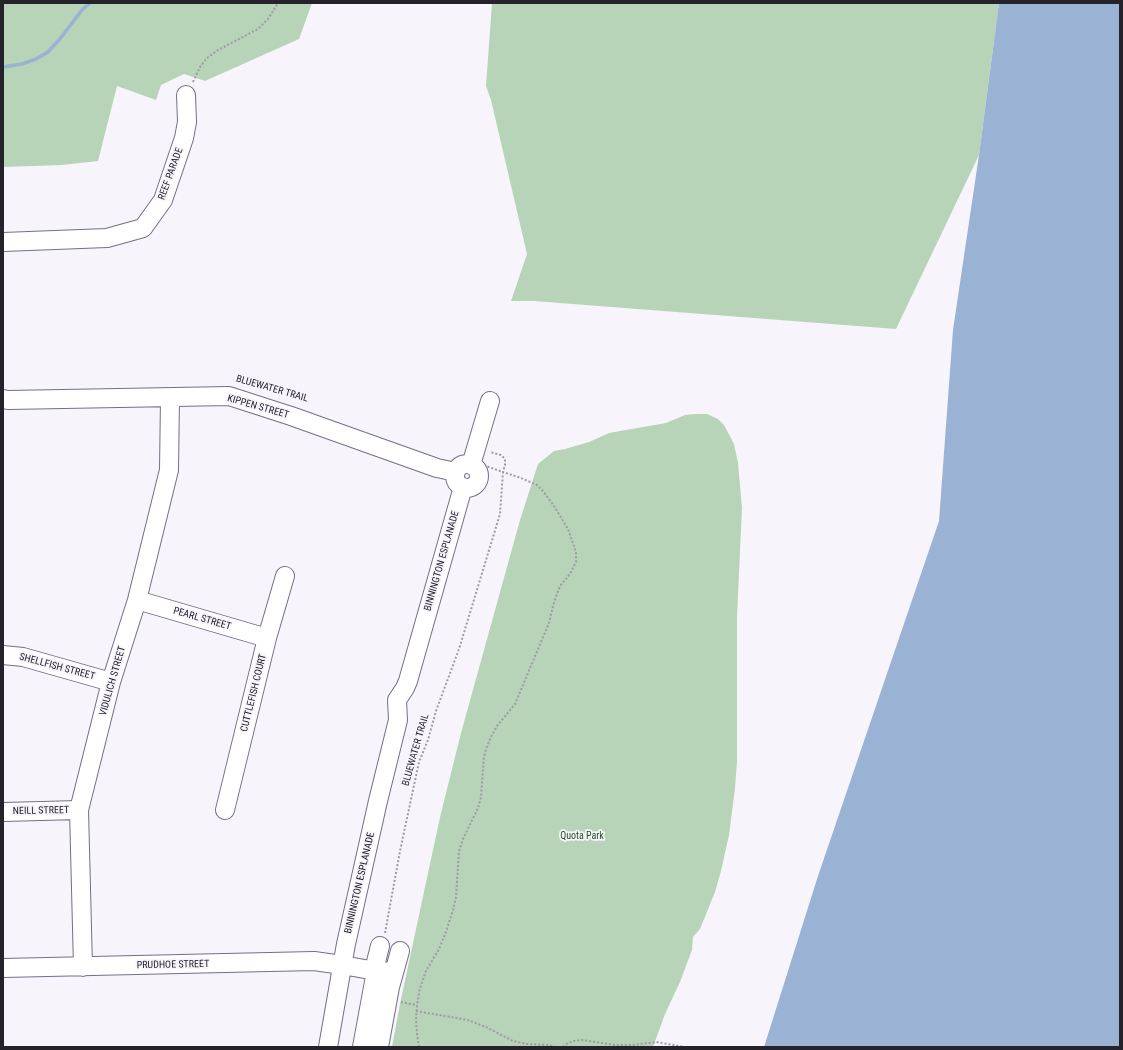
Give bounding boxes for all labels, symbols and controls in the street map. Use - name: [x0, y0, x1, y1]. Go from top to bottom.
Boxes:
- street label: REEF PARADE: [156, 146, 186, 202]
- street label: BLUEWATER TRAIL: [235, 373, 309, 405]
- street label: KIPPEN STREET: [226, 392, 290, 422]
- street label: BINNINGTON ESPLANADE: [422, 510, 462, 612]
- street label: PEARL STREET: [172, 605, 232, 633]
- street label: VIDULICH STREET: [97, 645, 129, 717]
- street label: SHELLFISH STREET: [18, 651, 96, 683]
- street label: CUTTLEFISH COURT: [239, 653, 269, 733]
- street label: BLUEWATER TRAIL: [400, 713, 432, 787]
- street label: NEILL STREET: [13, 805, 69, 817]
- park label: Quota Park: [560, 830, 604, 842]
- street label: BINNINGTON ESPLANADE: [343, 831, 377, 935]
- street label: PRUDHOE STREET: [137, 958, 209, 972]

